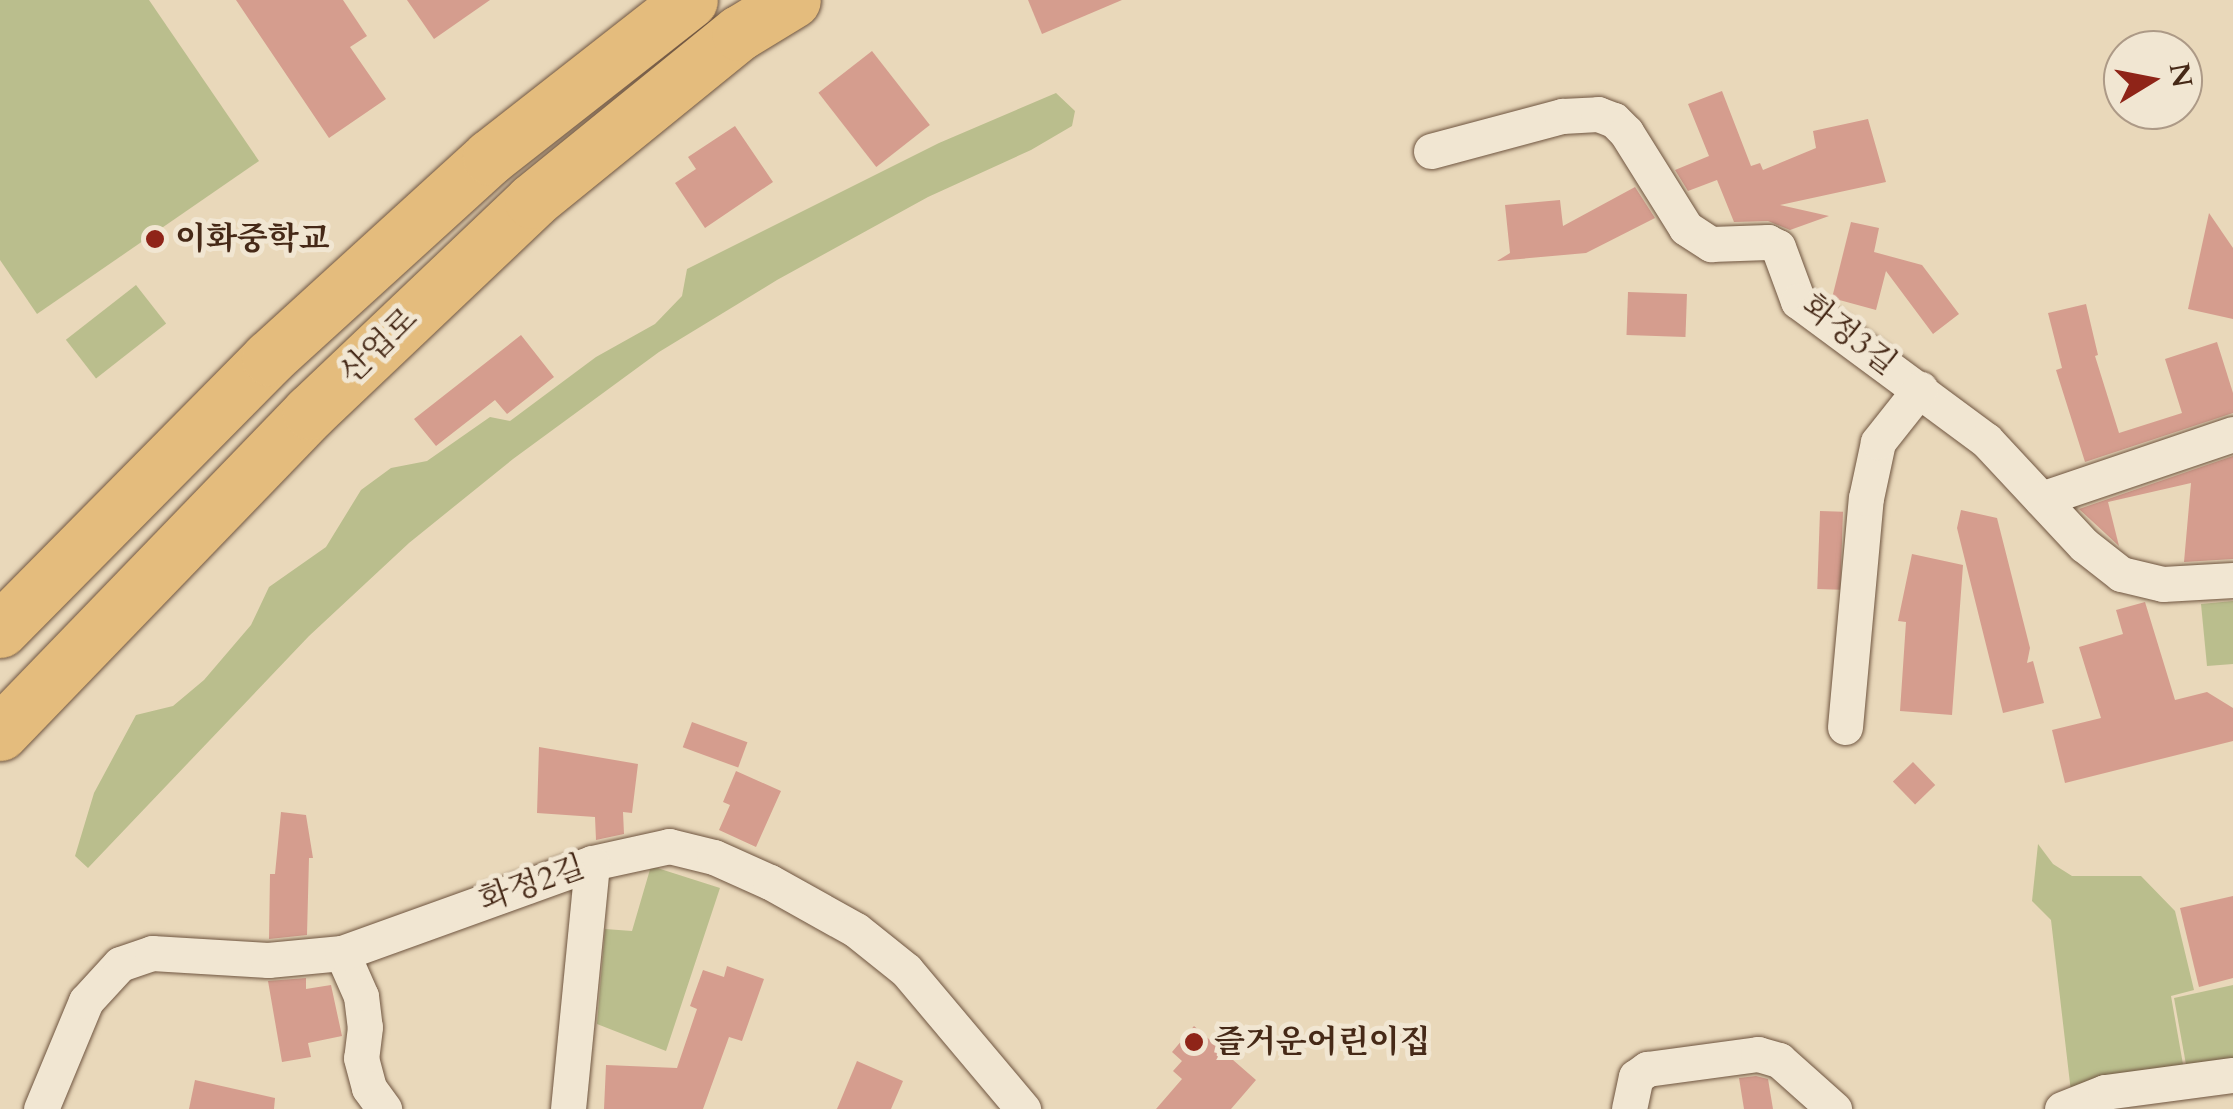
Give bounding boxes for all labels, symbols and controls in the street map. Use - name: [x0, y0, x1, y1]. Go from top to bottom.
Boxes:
- north arrow: [2103, 30, 2203, 130]
- text: N: [2160, 60, 2201, 90]
- place label: 이화중학교: [175, 220, 330, 258]
- marker: 이화중학교: [144, 228, 166, 250]
- street label: 화정3길: [1794, 286, 1904, 384]
- street label: 산업로: [332, 300, 426, 392]
- street label: 화정2길: [474, 848, 590, 920]
- place label: 즐거운어린이집: [1214, 1023, 1430, 1061]
- marker: 즐거운어린이집: [1183, 1031, 1205, 1053]

